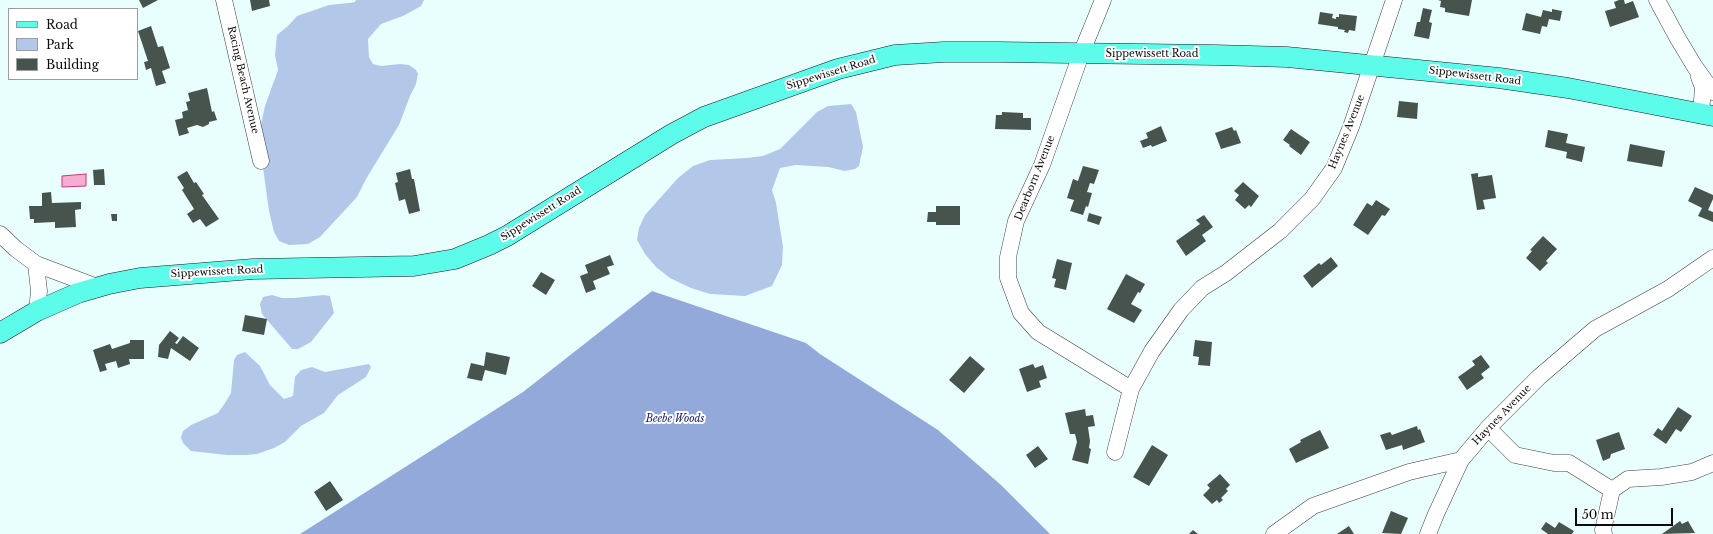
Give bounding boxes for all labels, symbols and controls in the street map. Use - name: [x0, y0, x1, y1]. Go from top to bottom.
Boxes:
- legend: [8, 8, 138, 80]
- text: Road: [46, 17, 78, 32]
- street label: Racing Beach Avenue: [225, 25, 261, 135]
- text: Park: [46, 37, 74, 52]
- street label: Sippewissett Road: [1106, 48, 1198, 60]
- street label: Sippewissett Road: [785, 54, 877, 92]
- text: Building: [46, 57, 99, 72]
- street label: Sippewissett Road: [1428, 64, 1522, 88]
- street label: Haynes Avenue: [1327, 93, 1367, 171]
- street label: Dearborn Avenue: [1012, 134, 1058, 222]
- street label: Sippewissett Road: [498, 184, 584, 244]
- street label: Sippewissett Road: [170, 264, 264, 280]
- street label: Haynes Avenue: [1470, 382, 1534, 448]
- park label: Beebe Woods: [646, 413, 704, 425]
- scale bar: [1577, 500, 1675, 526]
- text: 50 m: [1582, 507, 1614, 522]

